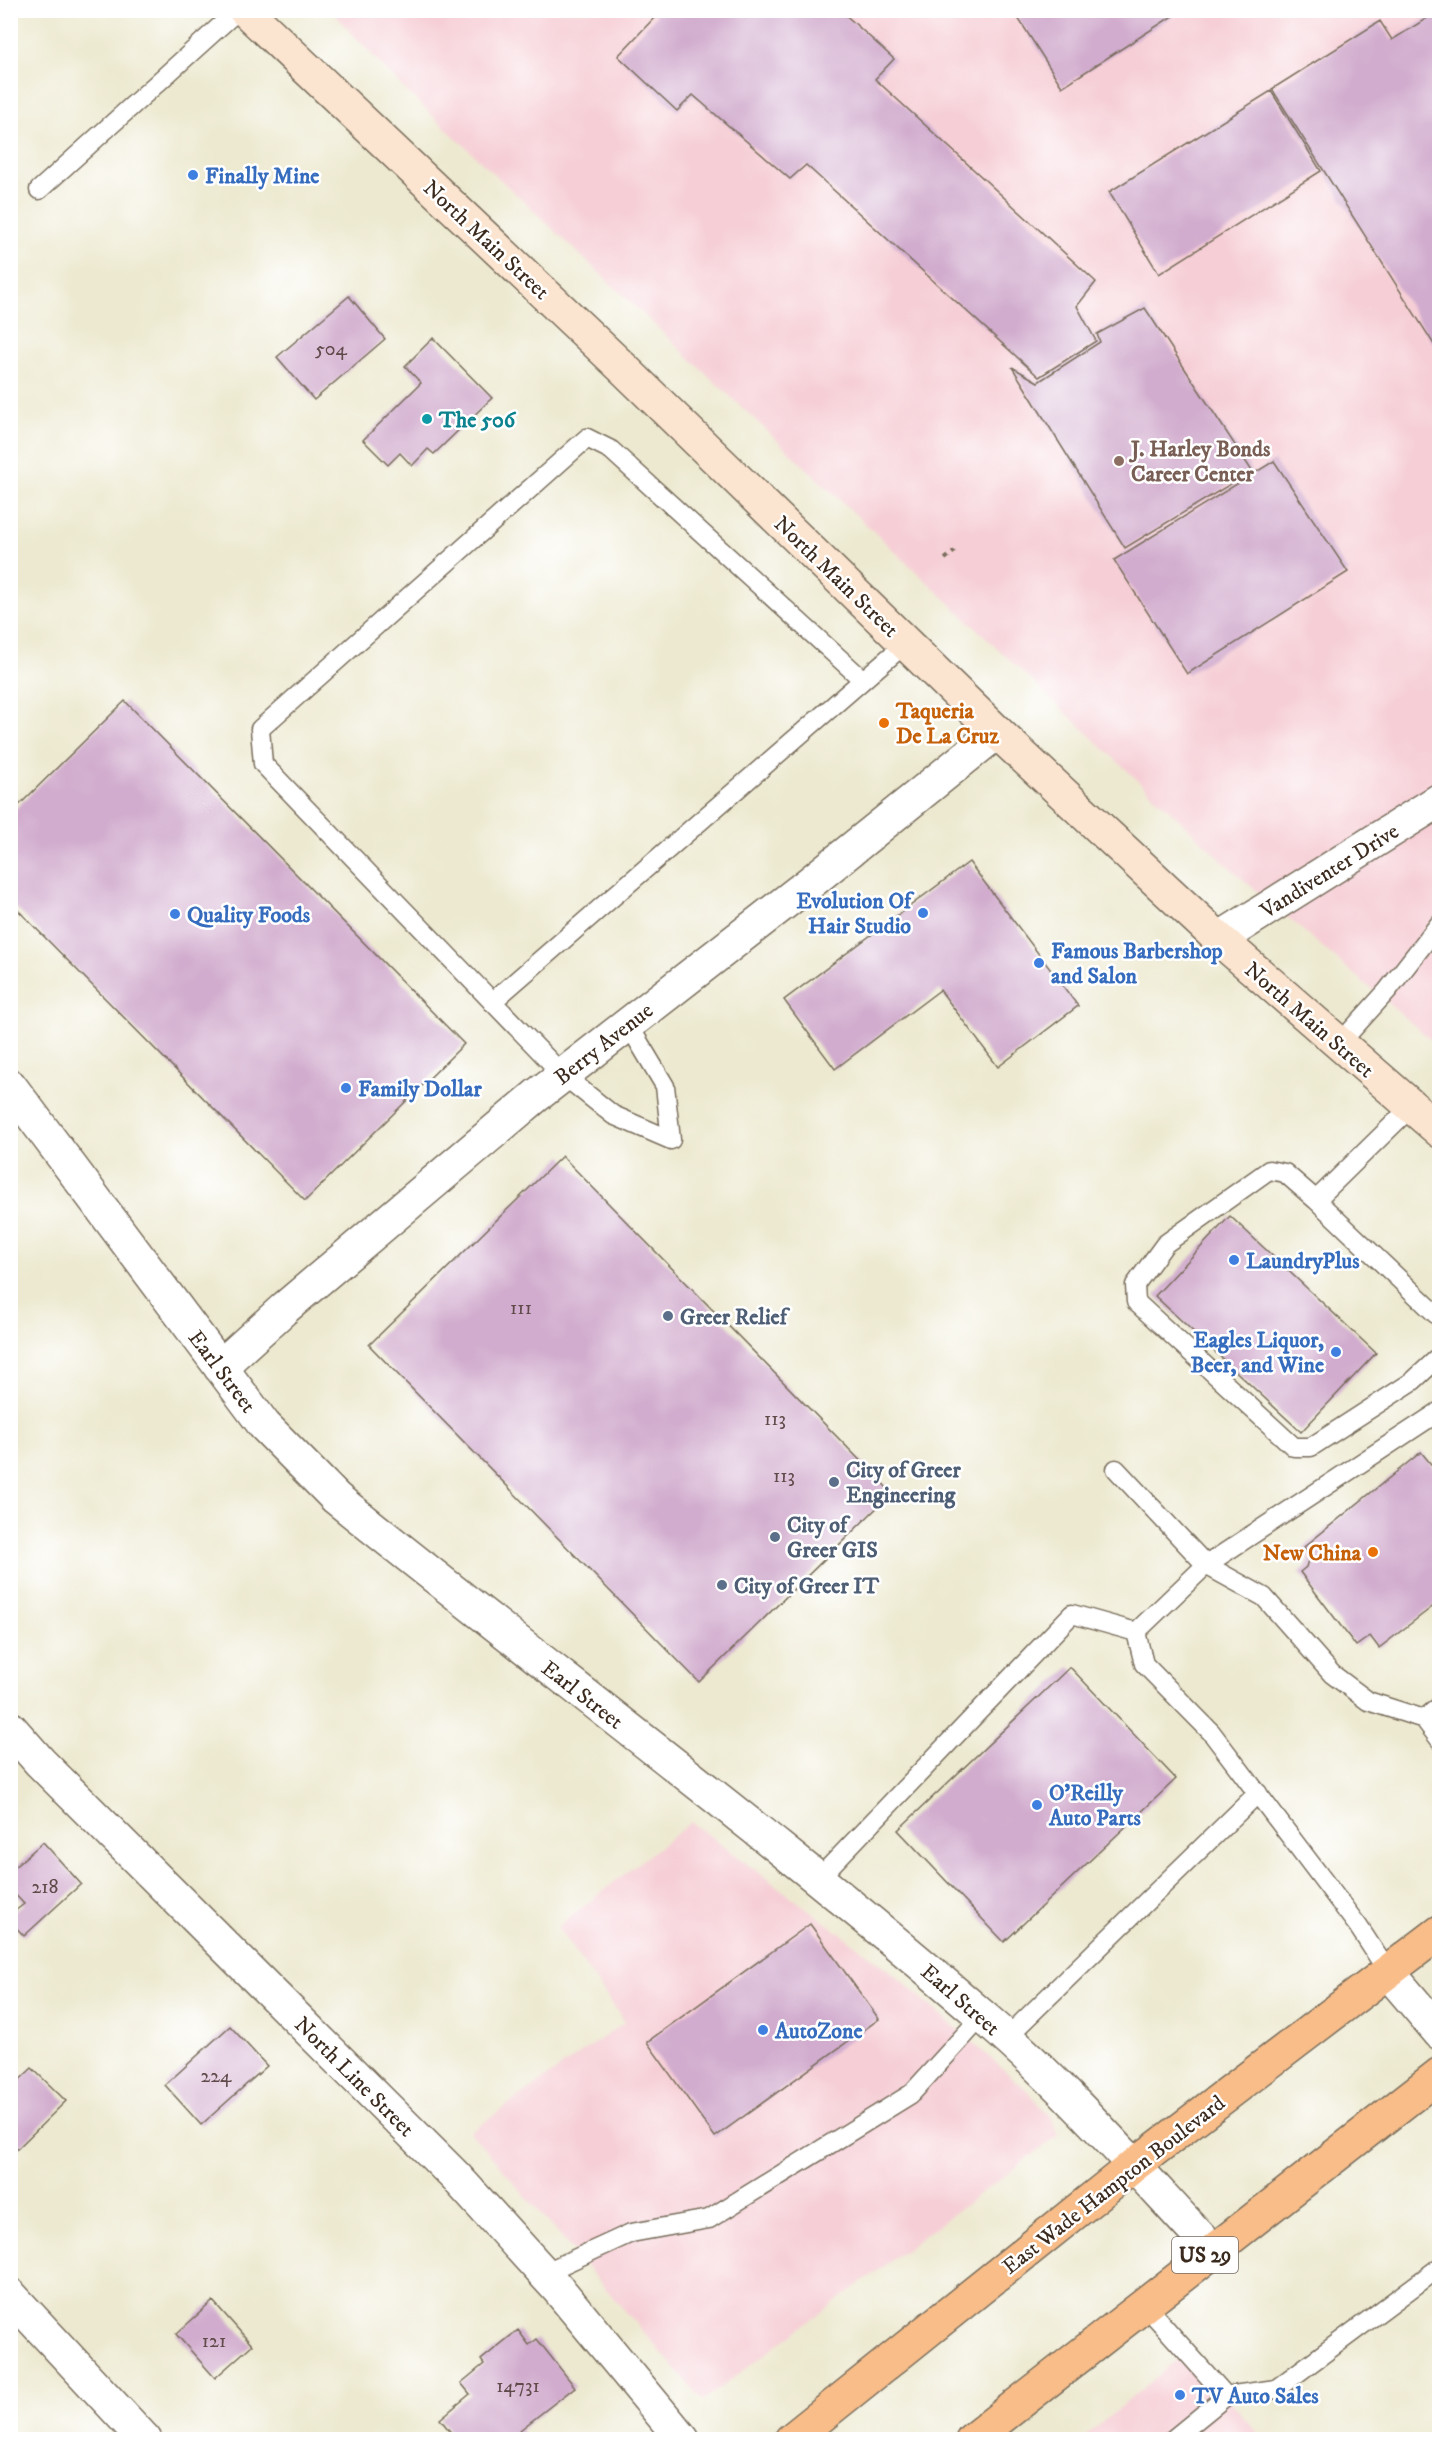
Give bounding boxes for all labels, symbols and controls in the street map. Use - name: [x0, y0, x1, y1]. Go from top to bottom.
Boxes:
- place label: Finally Mine: [205, 163, 319, 190]
- marker: Finally Mine: [186, 168, 200, 182]
- street label: North Main Street: [417, 175, 555, 306]
- house number: 504: [315, 337, 348, 362]
- place label: The 506: [438, 407, 517, 434]
- marker: The 506: [420, 412, 434, 426]
- place label: J. Harley Bonds Career Center: [1128, 436, 1271, 488]
- marker: J. Harley Bonds Career Center: [1112, 454, 1126, 468]
- street label: North Main Street: [768, 511, 904, 643]
- place label: Taqueria De La Cruz: [895, 698, 999, 750]
- marker: Taqueria De La Cruz: [877, 716, 891, 730]
- street label: Vandiventer Drive: [1255, 818, 1404, 925]
- place label: Evolution Of Hair Studio: [796, 888, 915, 940]
- place label: Quality Foods: [187, 902, 311, 929]
- marker: Evolution Of Hair Studio: [916, 906, 930, 920]
- marker: Quality Foods: [168, 907, 182, 921]
- place label: Famous Barbershop and Salon: [1051, 938, 1223, 990]
- marker: Famous Barbershop and Salon: [1032, 956, 1046, 970]
- street label: North Main Street: [1239, 956, 1379, 1084]
- street label: Berry Avenue: [549, 997, 659, 1091]
- place label: Family Dollar: [358, 1076, 482, 1103]
- marker: Family Dollar: [339, 1081, 353, 1095]
- place label: LaundryPlus: [1246, 1248, 1360, 1275]
- marker: LaundryPlus: [1227, 1253, 1241, 1267]
- house number: 111: [510, 1296, 532, 1321]
- place label: Greer Relief: [680, 1304, 791, 1331]
- marker: Greer Relief: [661, 1309, 675, 1323]
- street label: Earl Street: [182, 1325, 262, 1419]
- place label: Eagles Liquor, Beer, and Wine: [1191, 1327, 1324, 1379]
- marker: Eagles Liquor, Beer, and Wine: [1329, 1345, 1343, 1359]
- house number: 113: [764, 1407, 786, 1432]
- place label: City of Greer Engineering: [846, 1457, 961, 1509]
- house number: 113: [773, 1464, 795, 1489]
- marker: City of Greer Engineering: [827, 1475, 841, 1489]
- place label: City of Greer GIS: [787, 1512, 878, 1564]
- marker: City of Greer GIS: [768, 1530, 782, 1544]
- place label: New China: [1263, 1540, 1362, 1567]
- marker: New China: [1366, 1545, 1380, 1559]
- place label: City of Greer IT: [734, 1573, 879, 1600]
- marker: City of Greer IT: [715, 1578, 729, 1592]
- street label: Earl Street: [536, 1655, 628, 1735]
- place label: O'Reilly Auto Parts: [1048, 1780, 1141, 1832]
- marker: O'Reilly Auto Parts: [1030, 1798, 1044, 1812]
- house number: 218: [31, 1875, 59, 1900]
- street label: Earl Street: [915, 1958, 1005, 2042]
- street label: North Line Street: [288, 2011, 420, 2143]
- place label: AutoZone: [774, 2018, 863, 2045]
- marker: AutoZone: [756, 2023, 770, 2037]
- house number: 224: [200, 2064, 232, 2089]
- street label: East Wade Hampton Boulevard: [997, 2090, 1231, 2281]
- road number: US 29: [1172, 2237, 1238, 2273]
- house number: 121: [202, 2329, 226, 2354]
- house number: 14731: [496, 2374, 540, 2399]
- place label: TV Auto Sales: [1191, 2383, 1319, 2410]
- marker: TV Auto Sales: [1173, 2388, 1187, 2402]

